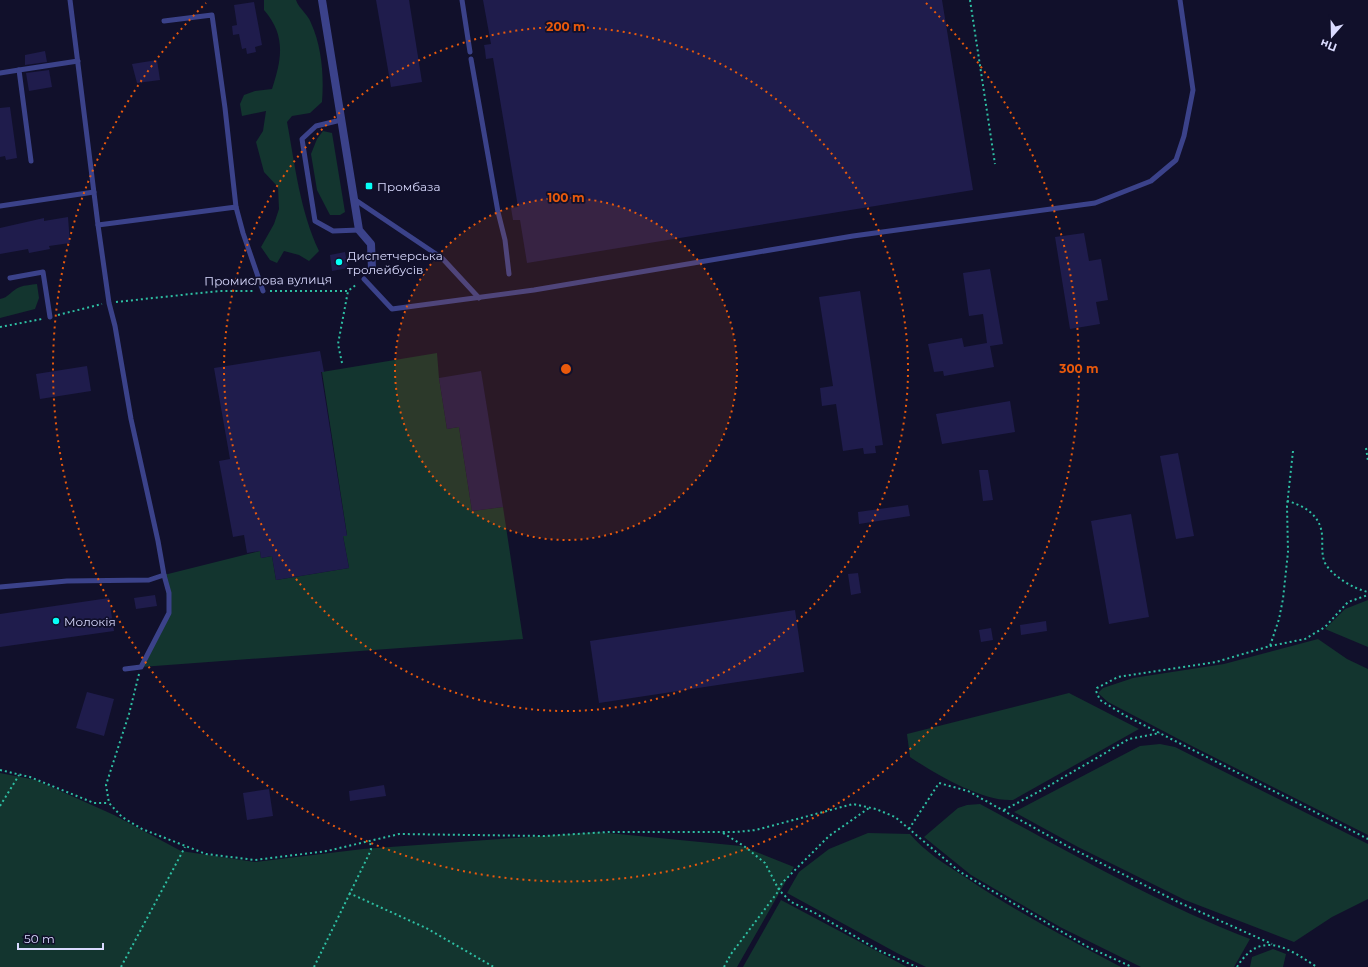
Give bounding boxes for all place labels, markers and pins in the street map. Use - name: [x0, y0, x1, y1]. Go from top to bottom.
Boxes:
- place label: Промбаза: [377, 179, 441, 194]
- marker: Промбаза: [364, 181, 374, 191]
- place label: Диспетчерська тролейбусів: [347, 248, 443, 277]
- marker: Диспетчерська тролейбусів: [334, 257, 344, 267]
- centre of rings: [559, 362, 573, 376]
- place label: Молокія: [64, 614, 116, 629]
- marker: Молокія: [51, 616, 61, 626]

